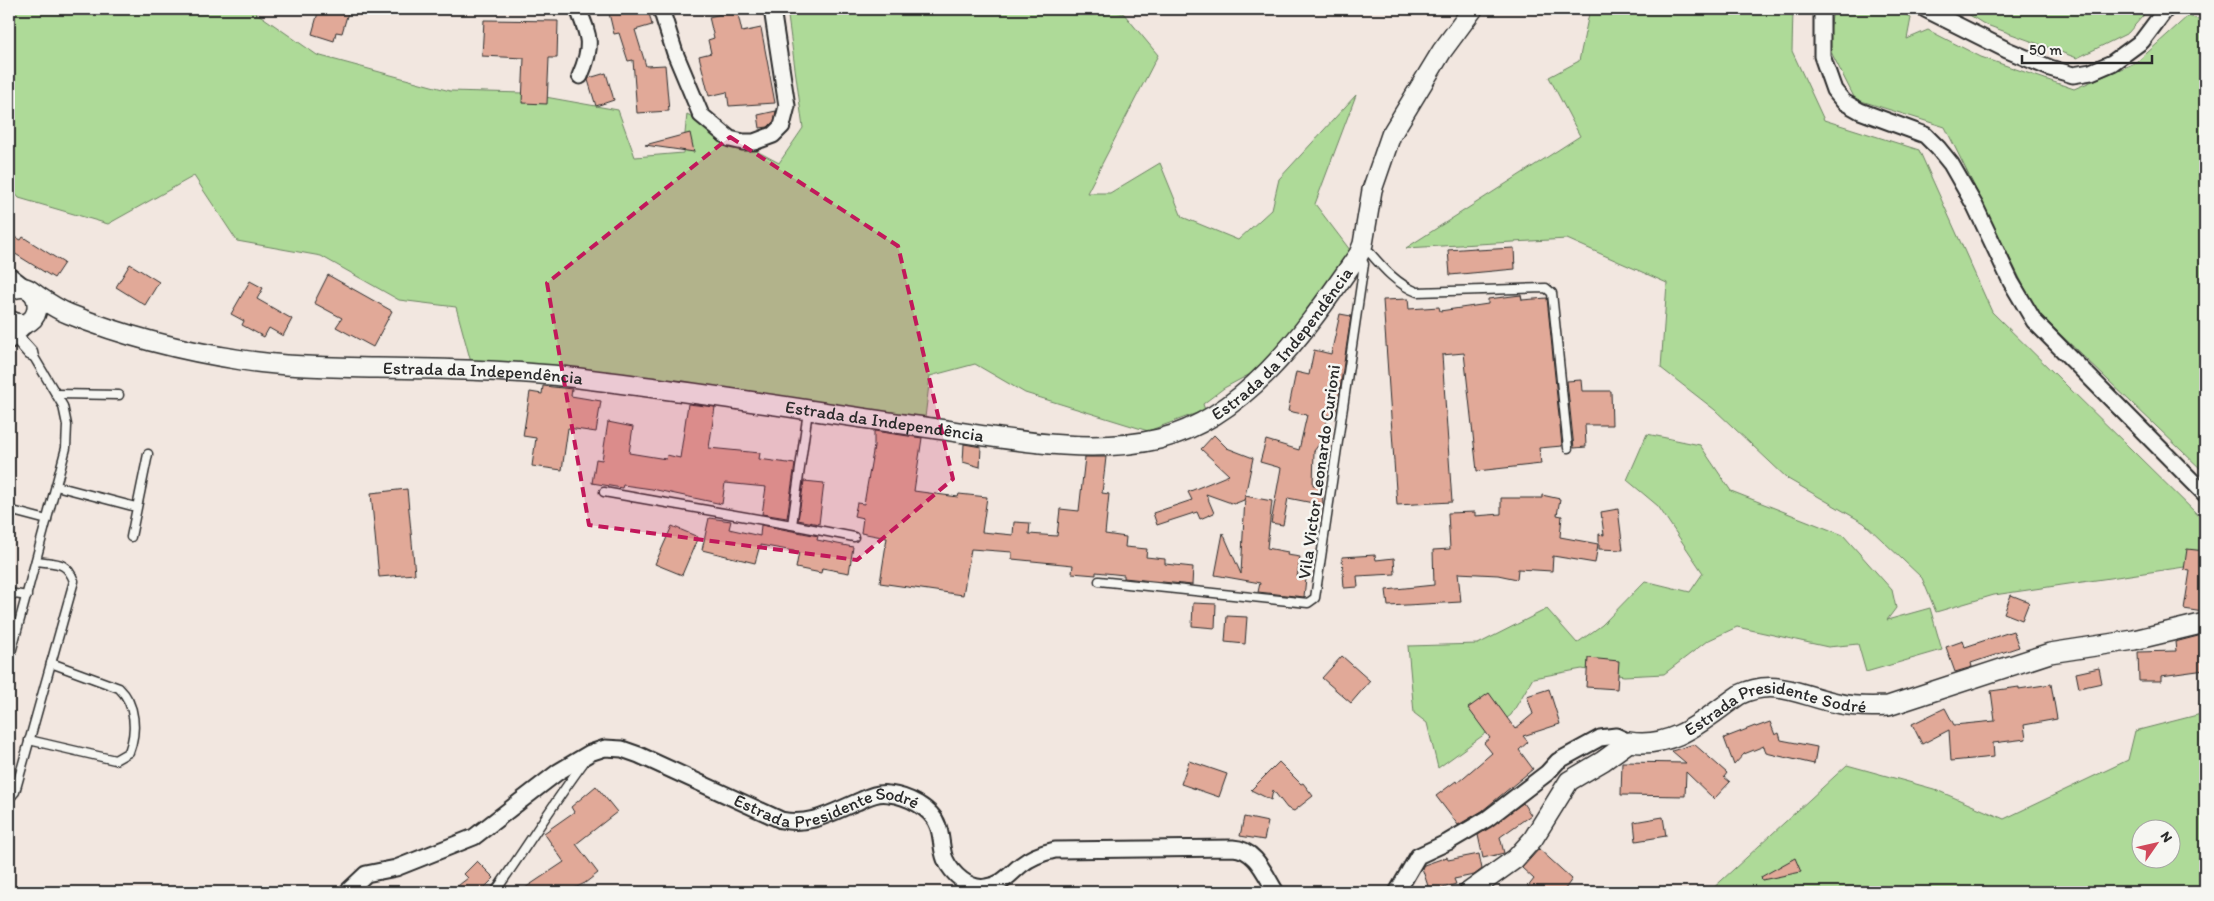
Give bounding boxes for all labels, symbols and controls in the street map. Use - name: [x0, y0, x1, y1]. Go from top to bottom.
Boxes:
- scale bar: [2022, 32, 2152, 64]
- text: 50 m: [2029, 41, 2062, 59]
- street label: Estrada da Independência: [1207, 262, 1358, 425]
- street label: Estrada da Independência: [383, 357, 585, 390]
- street label: Vila Victor Leonardo Curioni: [1293, 363, 1345, 581]
- street label: Estrada da Independência: [784, 396, 986, 447]
- street label: Estrada Presidente Sodré: [1681, 676, 1867, 741]
- street label: Estrada Presidente Sodré: [730, 782, 923, 833]
- north arrow: [2132, 818, 2182, 868]
- text: N: [2157, 828, 2176, 846]

